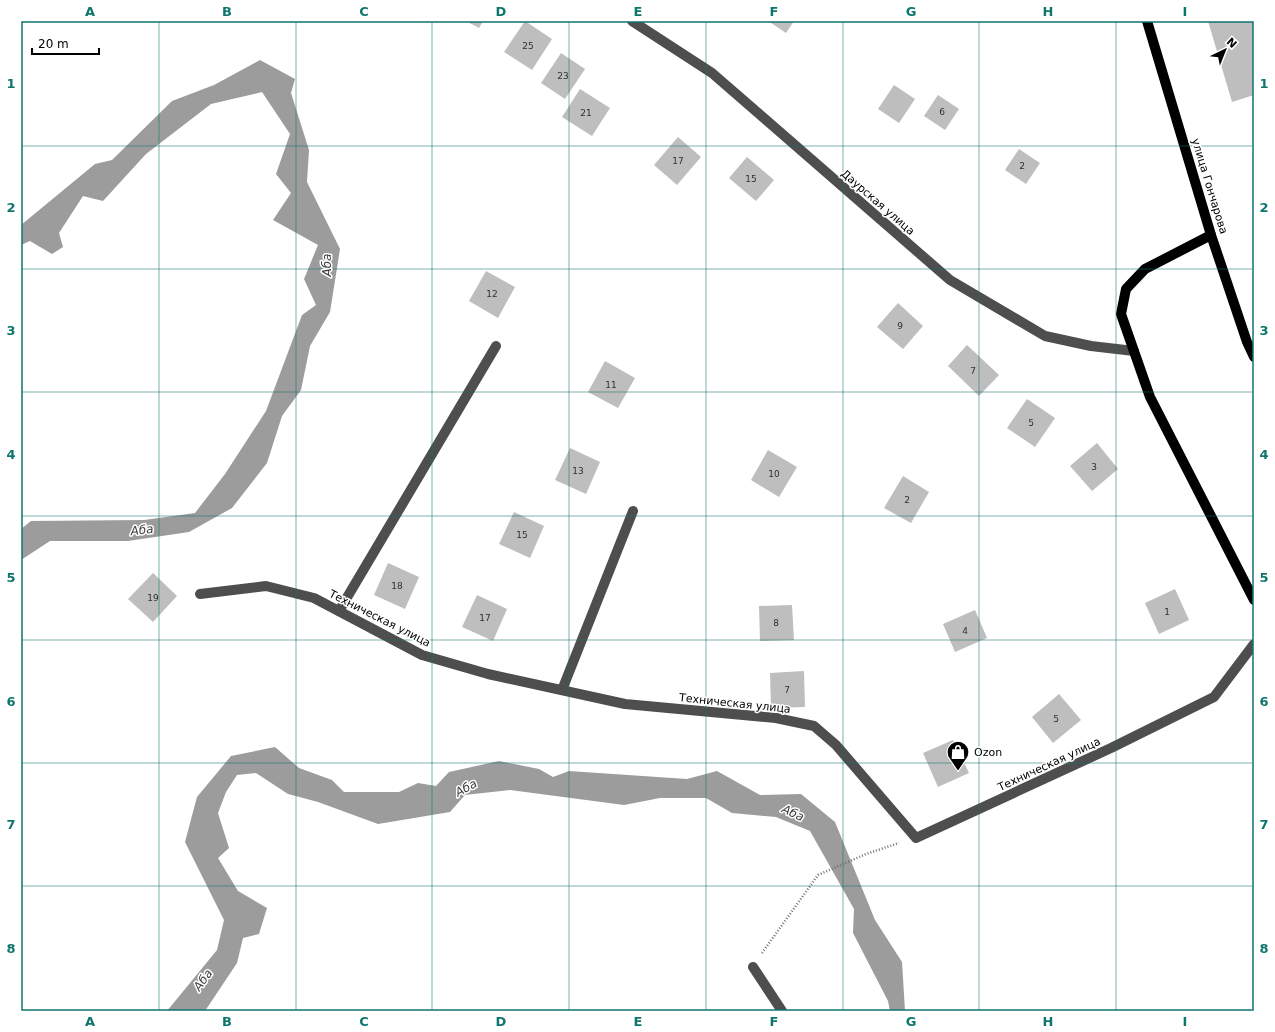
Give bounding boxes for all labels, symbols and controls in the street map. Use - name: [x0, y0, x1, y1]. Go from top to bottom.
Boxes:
- text: A: [85, 4, 95, 19]
- text: B: [222, 4, 232, 19]
- text: C: [359, 4, 369, 19]
- text: D: [496, 4, 507, 19]
- text: E: [634, 4, 642, 19]
- text: F: [770, 4, 778, 19]
- text: G: [906, 4, 916, 19]
- text: H: [1043, 4, 1053, 19]
- text: I: [1183, 4, 1187, 19]
- scale bar: [32, 30, 99, 56]
- north arrow: [1205, 30, 1245, 70]
- text: N: [1224, 35, 1239, 51]
- text: 20 m: [38, 37, 69, 51]
- house number: 25: [522, 41, 534, 51]
- house number: 23: [557, 71, 569, 81]
- text: 1: [6, 76, 16, 91]
- text: 1: [1259, 76, 1269, 91]
- house number: 6: [939, 107, 945, 117]
- house number: 21: [580, 108, 592, 118]
- street label: улица Гончарова: [1189, 137, 1230, 235]
- house number: 17: [672, 156, 684, 166]
- house number: 2: [1019, 161, 1025, 171]
- street label: Даурская улица: [838, 167, 917, 238]
- house number: 15: [745, 174, 757, 184]
- text: 2: [6, 200, 16, 215]
- text: 2: [1259, 200, 1269, 215]
- water label: Аба: [320, 254, 334, 277]
- house number: 12: [486, 289, 498, 299]
- house number: 9: [897, 321, 903, 331]
- text: 3: [6, 323, 16, 338]
- text: 3: [1259, 323, 1269, 338]
- house number: 7: [970, 366, 976, 376]
- house number: 11: [605, 380, 617, 390]
- house number: 5: [1028, 418, 1034, 428]
- text: 4: [6, 447, 16, 462]
- text: 4: [1259, 447, 1269, 462]
- house number: 3: [1091, 462, 1097, 472]
- house number: 13: [572, 466, 584, 476]
- house number: 10: [768, 469, 780, 479]
- house number: 2: [904, 495, 910, 505]
- water label: Аба: [129, 522, 154, 538]
- house number: 15: [516, 530, 528, 540]
- text: 5: [6, 570, 16, 585]
- text: 5: [1259, 570, 1269, 585]
- house number: 18: [391, 581, 403, 591]
- street label: Техническая улица: [326, 587, 433, 650]
- house number: 19: [147, 593, 159, 603]
- house number: 1: [1164, 607, 1170, 617]
- house number: 17: [479, 613, 491, 623]
- house number: 8: [773, 618, 779, 628]
- house number: 4: [962, 626, 968, 636]
- house number: 7: [784, 685, 790, 695]
- street label: Техническая улица: [678, 691, 791, 716]
- text: 6: [6, 694, 16, 709]
- text: 6: [1259, 694, 1269, 709]
- house number: 5: [1053, 714, 1059, 724]
- street label: Техническая улица: [995, 735, 1103, 794]
- shop icon: Ozon: [945, 739, 971, 772]
- place label: Ozon: [974, 746, 1002, 759]
- water label: Аба: [452, 776, 479, 800]
- water label: Аба: [779, 801, 806, 824]
- text: 7: [6, 817, 16, 832]
- text: 7: [1259, 817, 1269, 832]
- text: 8: [6, 941, 16, 956]
- text: 8: [1259, 941, 1269, 956]
- water label: Аба: [190, 967, 215, 994]
- text: A: [85, 1014, 95, 1029]
- text: B: [222, 1014, 232, 1029]
- text: C: [359, 1014, 369, 1029]
- text: D: [496, 1014, 507, 1029]
- text: E: [634, 1014, 642, 1029]
- text: F: [770, 1014, 778, 1029]
- text: G: [906, 1014, 916, 1029]
- text: H: [1043, 1014, 1053, 1029]
- text: I: [1183, 1014, 1187, 1029]

